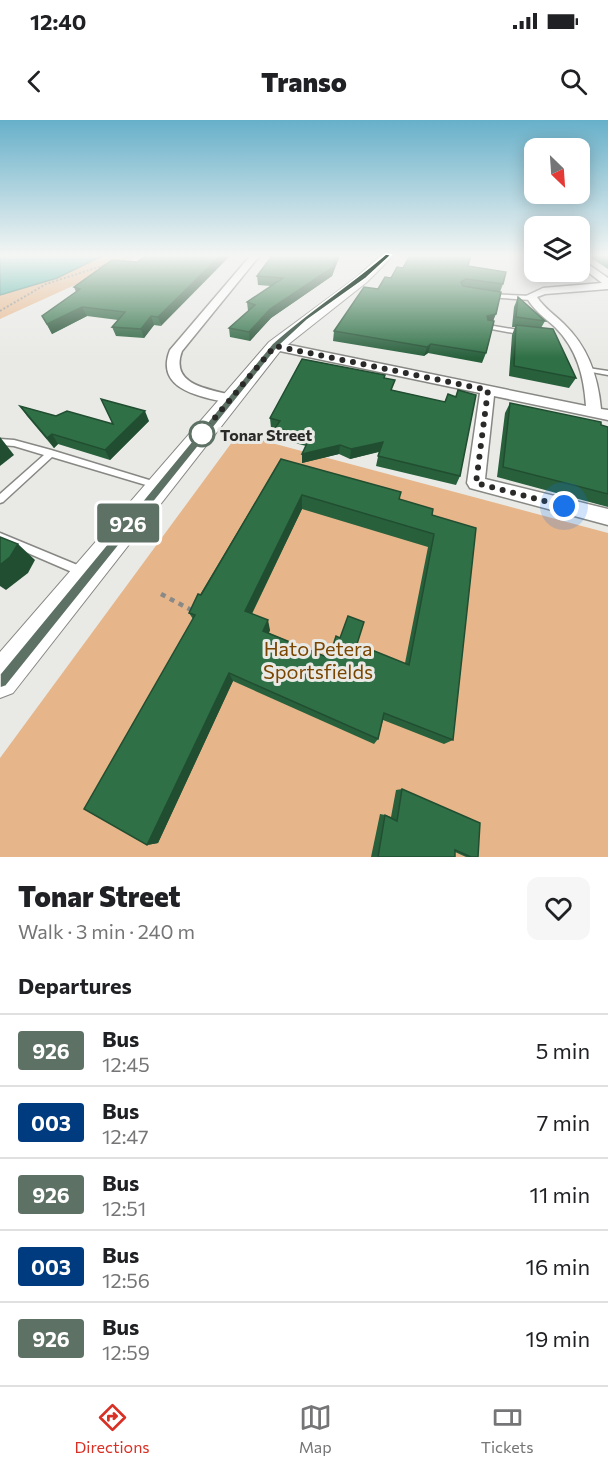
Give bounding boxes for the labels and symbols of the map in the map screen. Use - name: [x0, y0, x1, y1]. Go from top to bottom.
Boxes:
- north arrow: [524, 138, 590, 204]
- marker: Tonar Street: [189, 421, 215, 447]
- place label: Tonar Street: [220, 425, 312, 444]
- your location: [549, 491, 579, 521]
- line badge: 926: [94, 504, 162, 542]
- park label: Hato Petera Sportsfields: [263, 636, 373, 683]

